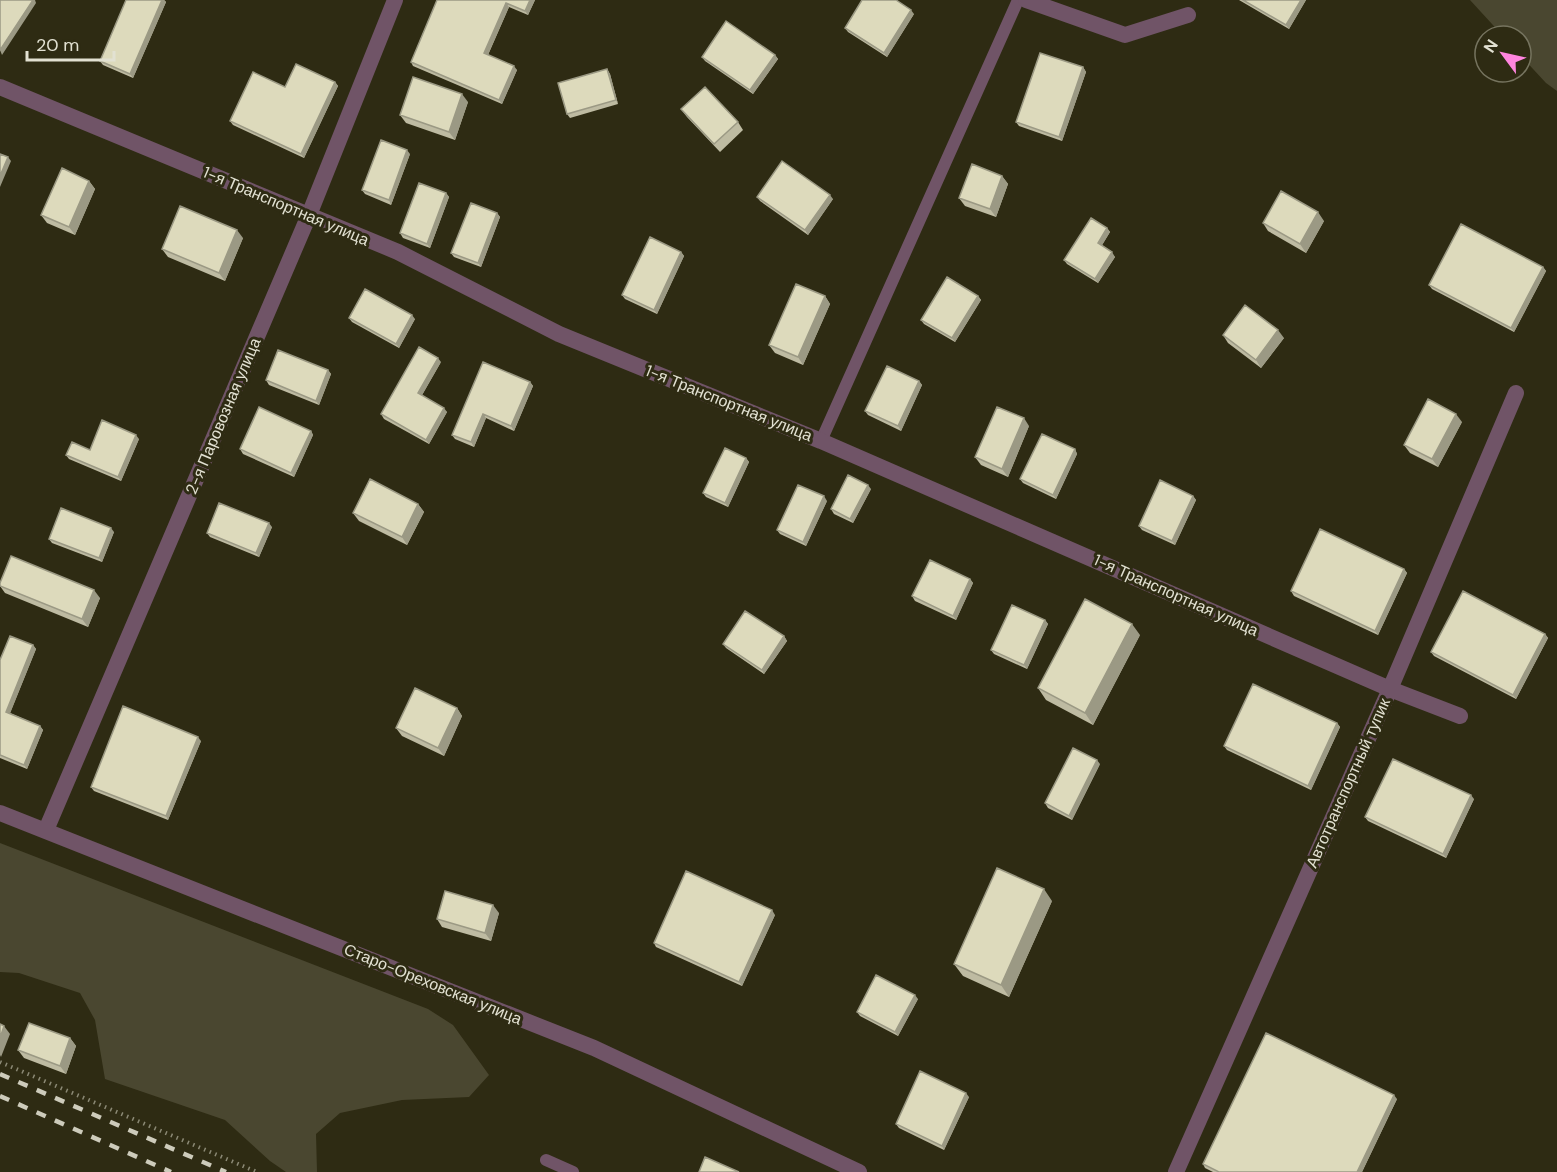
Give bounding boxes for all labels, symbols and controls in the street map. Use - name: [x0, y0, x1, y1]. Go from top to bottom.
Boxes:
- scale bar: [27, 24, 114, 62]
- north arrow: [1473, 24, 1533, 84]
- text: 20 m: [36, 33, 79, 57]
- text: N: [1479, 35, 1503, 57]
- street label: 1-я Транспортная улица: [200, 162, 372, 251]
- street label: 2-я Паровозная улица: [181, 334, 266, 497]
- street label: 1-я Транспортная улица: [642, 360, 816, 446]
- street label: 1-я Транспортная улица: [1090, 549, 1262, 641]
- street label: Автотранспортный тупик: [1301, 694, 1395, 871]
- street label: Старо-Ореховская улица: [341, 939, 525, 1029]

